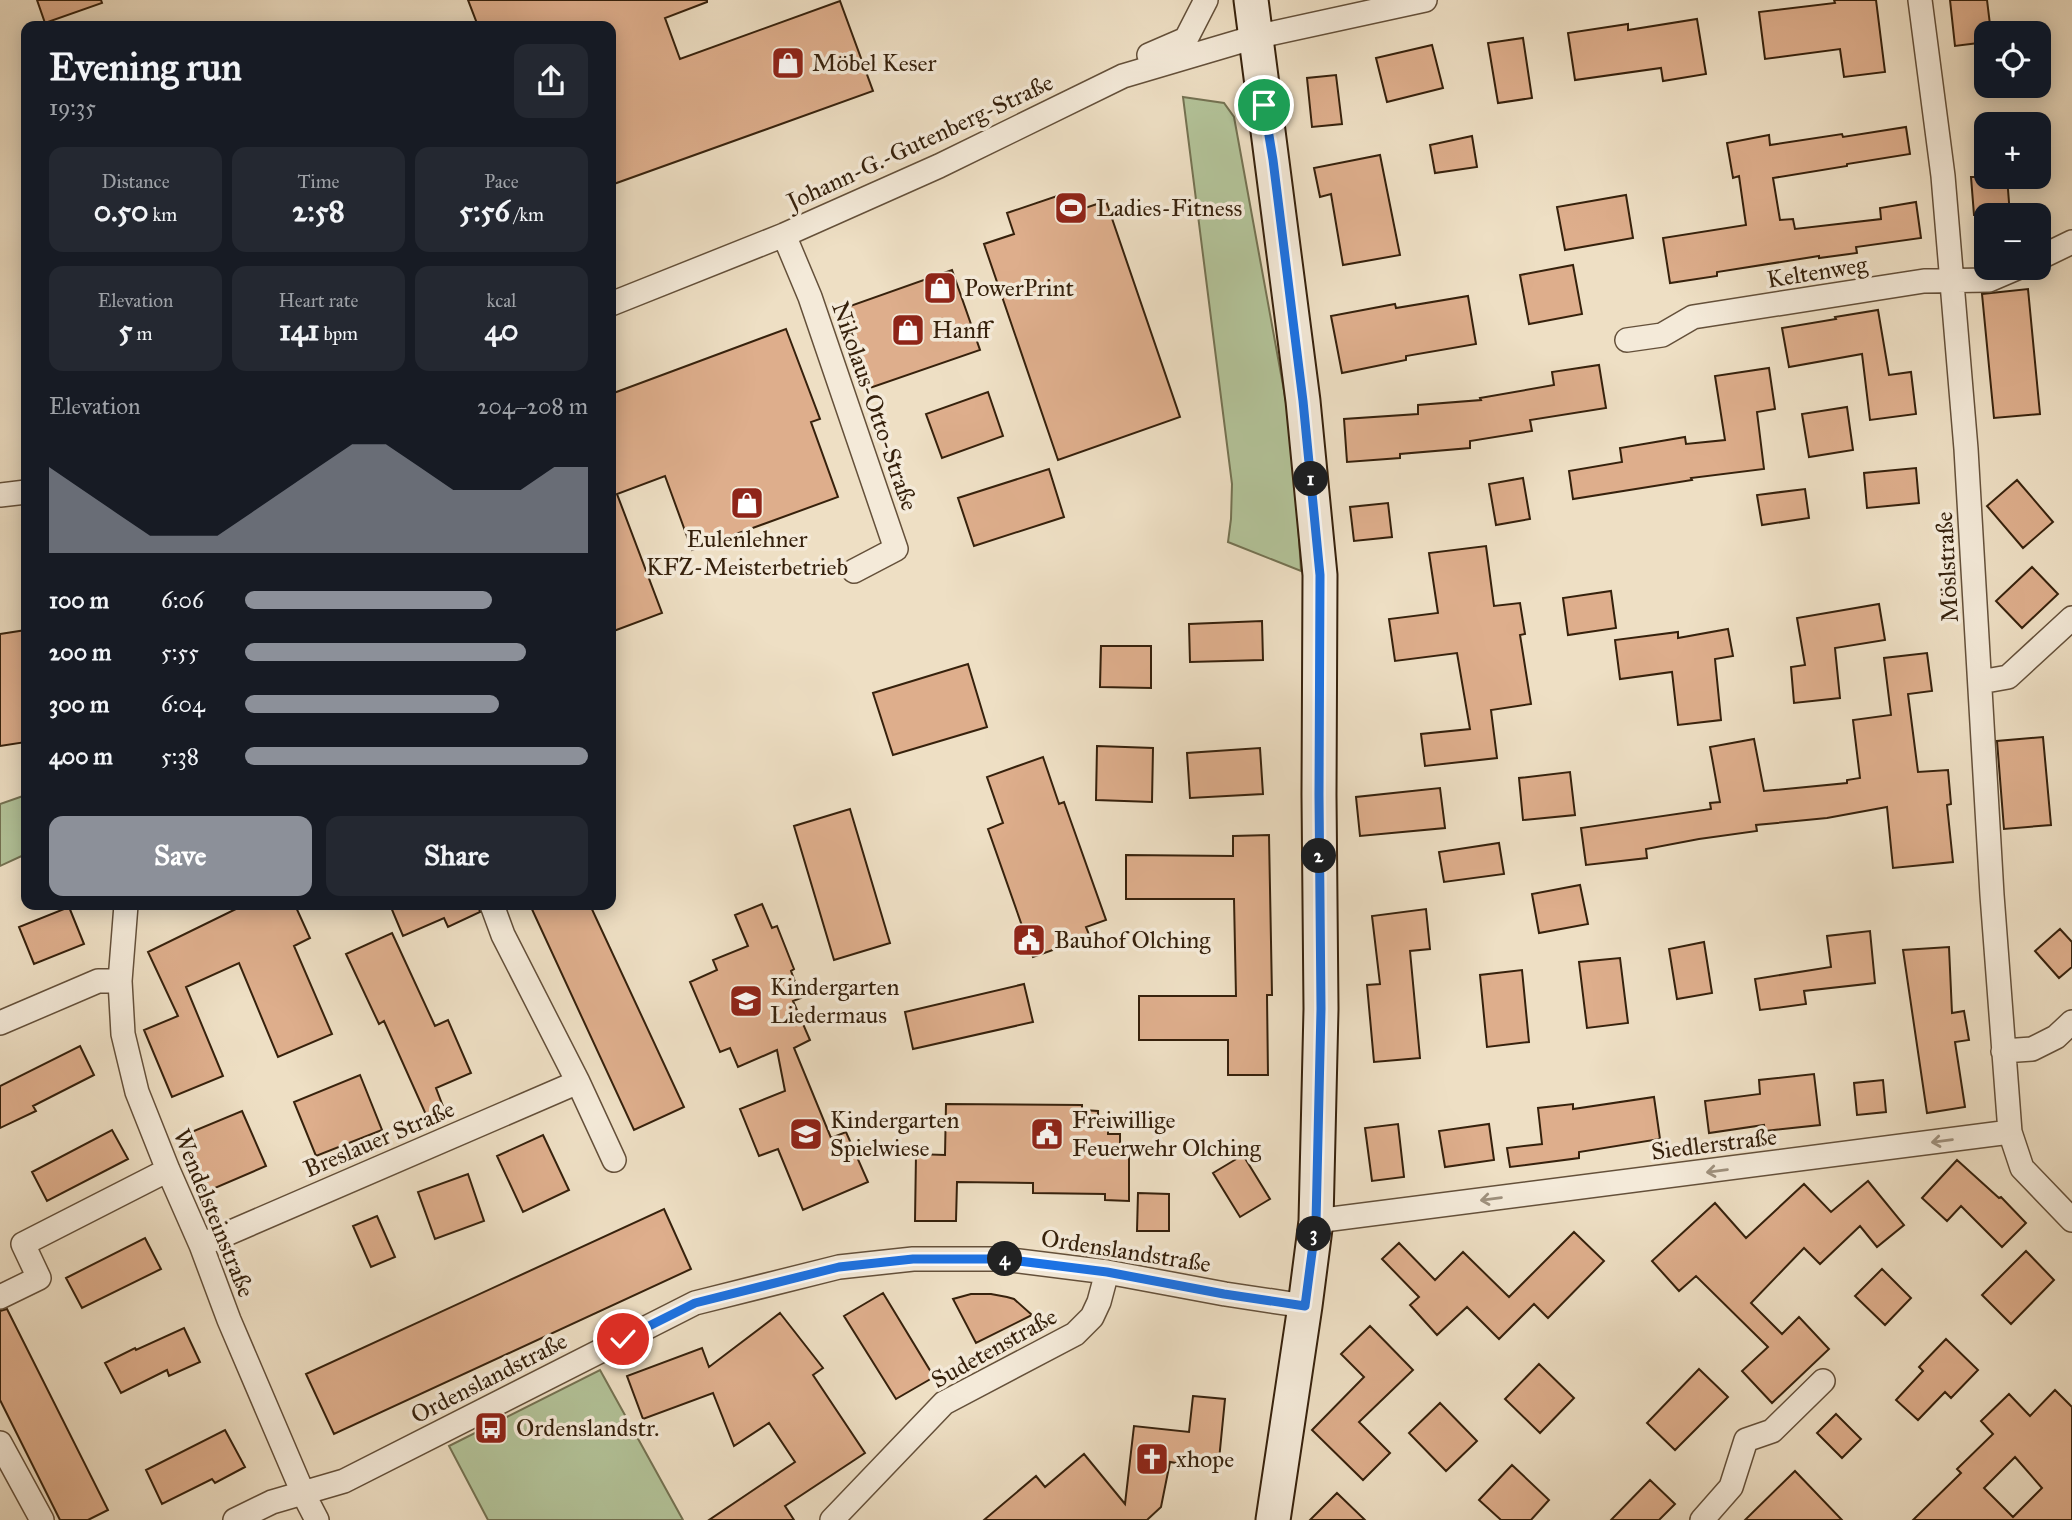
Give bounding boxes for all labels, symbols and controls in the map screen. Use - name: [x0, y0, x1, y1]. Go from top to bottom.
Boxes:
- map controls: [1974, 21, 2051, 280]
- button: locate: [1974, 21, 2051, 98]
- text: Evening run: [49, 44, 242, 90]
- button: share: [514, 44, 588, 118]
- shop icon: Möbel Keser: [769, 44, 807, 82]
- place label: Möbel Keser: [812, 48, 937, 78]
- street label: Johann-G.-Gutenberg-Straße: [779, 67, 1058, 218]
- pin: [1234, 75, 1294, 135]
- icon: arrive: [1245, 86, 1283, 124]
- text: 19:35: [49, 93, 96, 121]
- button: +: [1974, 112, 2051, 189]
- text: Distance: [101, 170, 170, 193]
- text: Time: [297, 170, 340, 193]
- text: Pace: [484, 170, 519, 193]
- sports icon: Ladies-Fitness: [1052, 189, 1090, 227]
- text: 0.50: [94, 193, 148, 229]
- text: 2:58: [292, 193, 345, 229]
- text: 5:56: [459, 193, 510, 229]
- place label: Ladies-Fitness: [1096, 193, 1242, 223]
- text: km: [148, 203, 177, 226]
- text: /km: [510, 203, 544, 226]
- button: −: [1974, 203, 2051, 280]
- street label: Keltenweg: [1765, 249, 1870, 295]
- shop icon: PowerPrint: [921, 269, 959, 307]
- place label: PowerPrint: [964, 273, 1074, 303]
- text: Elevation: [98, 289, 173, 312]
- text: Heart rate: [279, 289, 358, 312]
- text: kcal: [487, 289, 516, 312]
- street label: Nikolaus-Otto-Straße: [825, 297, 925, 515]
- shop icon: Hanff: [889, 311, 927, 349]
- text: 5: [118, 312, 132, 348]
- text: 141: [279, 312, 319, 348]
- text: 40: [484, 312, 519, 348]
- place label: Hanff: [932, 315, 994, 345]
- text: m: [132, 322, 153, 345]
- text: bpm: [319, 322, 358, 345]
- text: Elevation: [49, 392, 140, 420]
- text: 204–208 m: [477, 392, 588, 420]
- pin: 1: [1294, 462, 1328, 496]
- text: 1: [1307, 467, 1314, 490]
- shop icon: Eulenlehner KFZ-Meisterbetrieb: [728, 484, 766, 522]
- street label: Möslstraße: [1929, 511, 1965, 623]
- place label: Eulenlehner KFZ-Meisterbetrieb: [646, 524, 848, 582]
- text: 100 m: [49, 586, 109, 614]
- text: 6:06: [161, 586, 204, 614]
- text: 200 m: [49, 638, 111, 666]
- text: 5:55: [161, 638, 199, 666]
- text: 300 m: [49, 690, 109, 718]
- text: 6:04: [161, 690, 205, 718]
- text: 400 m: [49, 742, 113, 770]
- text: 5:38: [161, 742, 199, 770]
- button: Save: [49, 816, 312, 896]
- button: Share: [326, 816, 588, 896]
- pin: 2: [1302, 838, 1336, 874]
- text: 2: [1314, 844, 1323, 867]
- public building icon: Bauhof Olching: [1010, 921, 1048, 959]
- place label: Bauhof Olching: [1054, 925, 1211, 955]
- place label: Kindergarten Liedermaus: [770, 972, 899, 1030]
- school or university icon: Kindergarten Liedermaus: [727, 982, 765, 1020]
- street label: Breslauer Straße: [299, 1094, 459, 1184]
- place label: Kindergarten Spielwiese: [830, 1105, 959, 1163]
- place label: Freiwillige Feuerwehr Olching: [1072, 1105, 1262, 1163]
- school or university icon: Kindergarten Spielwiese: [787, 1115, 825, 1153]
- public building icon: Freiwillige Feuerwehr Olching: [1028, 1115, 1066, 1153]
- street label: Siedlerstraße: [1649, 1121, 1779, 1167]
- street label: Wendelsteinstraße: [167, 1124, 261, 1302]
- one-way arrow: [1931, 1135, 1954, 1148]
- one-way arrow: [1706, 1164, 1728, 1177]
- one-way arrow: [1480, 1192, 1503, 1205]
- pin: 3: [1296, 1216, 1332, 1252]
- text: 3: [1310, 1222, 1317, 1245]
- street label: Ordenslandstraße: [1039, 1223, 1213, 1279]
- pin: 4: [988, 1242, 1023, 1276]
- text: 4: [999, 1247, 1010, 1270]
- street label: Sudetenstraße: [926, 1301, 1062, 1395]
- pin: [593, 1309, 653, 1369]
- icon: check: [604, 1320, 642, 1358]
- street label: Ordenslandstraße: [406, 1326, 572, 1430]
- bus stop icon: Ordenslandstr.: [472, 1409, 510, 1447]
- place label: Ordenslandstr.: [516, 1413, 659, 1443]
- church icon: xhope: [1133, 1440, 1171, 1478]
- place label: xhope: [1176, 1444, 1234, 1474]

